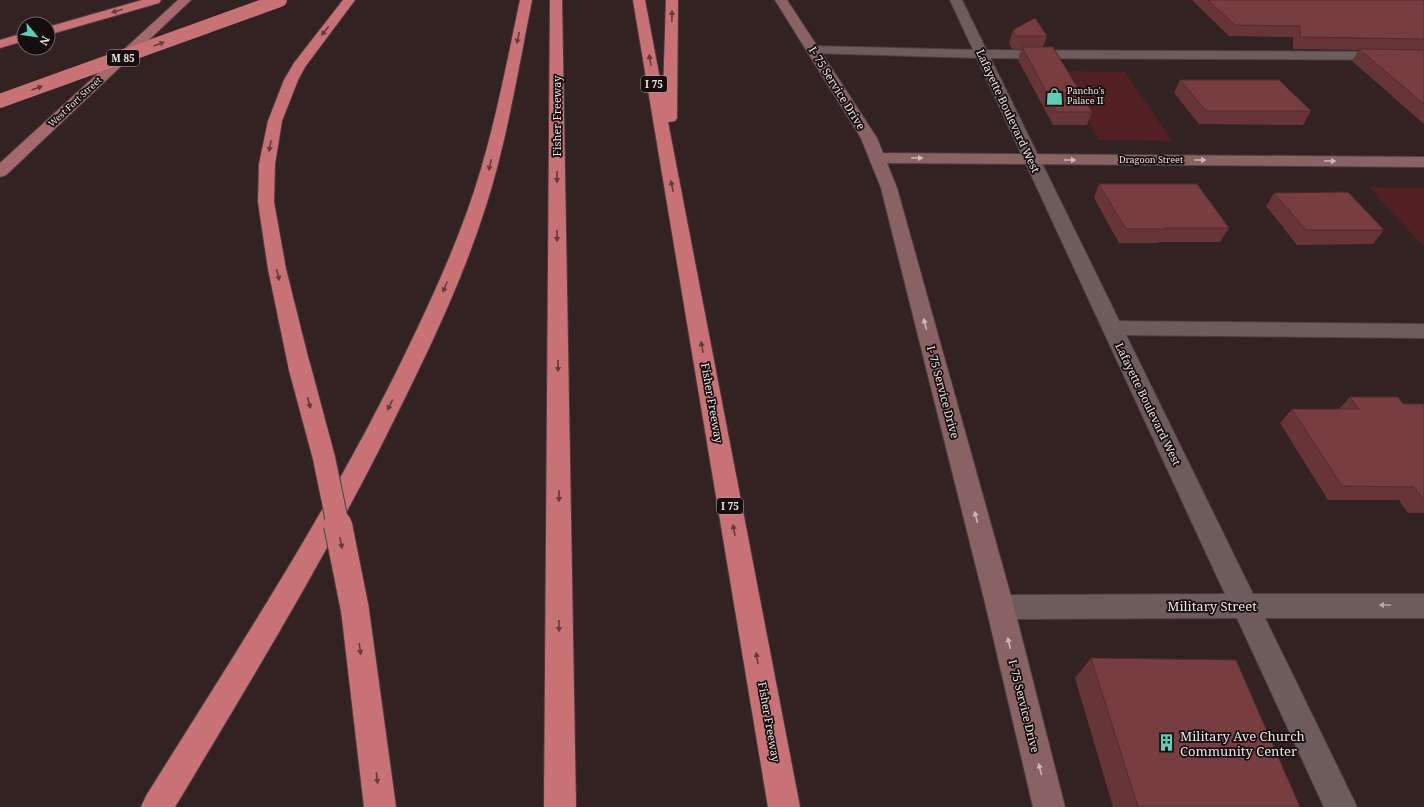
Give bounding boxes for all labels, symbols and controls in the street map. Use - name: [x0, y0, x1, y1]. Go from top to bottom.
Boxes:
- one-way arrow: [111, 8, 123, 14]
- one-way arrow: [669, 9, 675, 22]
- north arrow: [16, 16, 56, 56]
- one-way arrow: [321, 25, 330, 36]
- one-way arrow: [514, 32, 520, 44]
- text: N: [36, 34, 54, 49]
- one-way arrow: [153, 41, 165, 47]
- street label: I- 75 Service Drive: [806, 43, 869, 132]
- street label: Lafayette Boulevard West: [973, 47, 1044, 175]
- road number: M 85: [107, 50, 139, 66]
- one-way arrow: [647, 54, 653, 66]
- street label: West Fort Street: [45, 74, 104, 130]
- street label: Fisher Freeway: [549, 75, 564, 157]
- road number: I 75: [641, 76, 667, 92]
- place label: Pancho's Palace II: [1067, 84, 1105, 107]
- one-way arrow: [31, 85, 43, 91]
- shop icon: Pancho's Palace II: [1044, 86, 1064, 106]
- one-way arrow: [267, 140, 273, 153]
- street label: Dragoon Street: [1119, 153, 1183, 166]
- one-way arrow: [911, 155, 924, 161]
- one-way arrow: [1064, 156, 1076, 163]
- one-way arrow: [1194, 157, 1206, 164]
- one-way arrow: [1324, 158, 1337, 164]
- one-way arrow: [486, 159, 492, 171]
- one-way arrow: [554, 171, 560, 184]
- one-way arrow: [669, 180, 675, 192]
- one-way arrow: [554, 230, 560, 243]
- one-way arrow: [276, 269, 282, 281]
- one-way arrow: [442, 282, 448, 294]
- one-way arrow: [922, 318, 928, 330]
- street label: Lafayette Boulevard West: [1112, 340, 1185, 468]
- one-way arrow: [699, 341, 705, 353]
- street label: I- 75 Service Drive: [924, 344, 963, 440]
- one-way arrow: [555, 360, 561, 373]
- street label: Fisher Freeway: [698, 362, 727, 445]
- one-way arrow: [306, 397, 312, 409]
- one-way arrow: [387, 399, 393, 410]
- one-way arrow: [556, 490, 562, 503]
- road number: I 75: [717, 498, 743, 514]
- one-way arrow: [973, 511, 979, 523]
- one-way arrow: [731, 524, 737, 536]
- one-way arrow: [338, 537, 344, 549]
- street label: Military Street: [1167, 597, 1257, 615]
- one-way arrow: [1378, 602, 1391, 608]
- one-way arrow: [556, 620, 562, 633]
- one-way arrow: [1005, 637, 1011, 649]
- one-way arrow: [357, 643, 363, 655]
- one-way arrow: [754, 652, 760, 664]
- street label: I- 75 Service Drive: [1006, 658, 1043, 754]
- street label: Fisher Freeway: [755, 681, 784, 764]
- place label: Military Ave Church Community Center: [1180, 727, 1305, 760]
- building icon: Military Ave Church Community Center: [1157, 733, 1177, 753]
- one-way arrow: [1037, 763, 1043, 775]
- one-way arrow: [373, 772, 380, 784]

